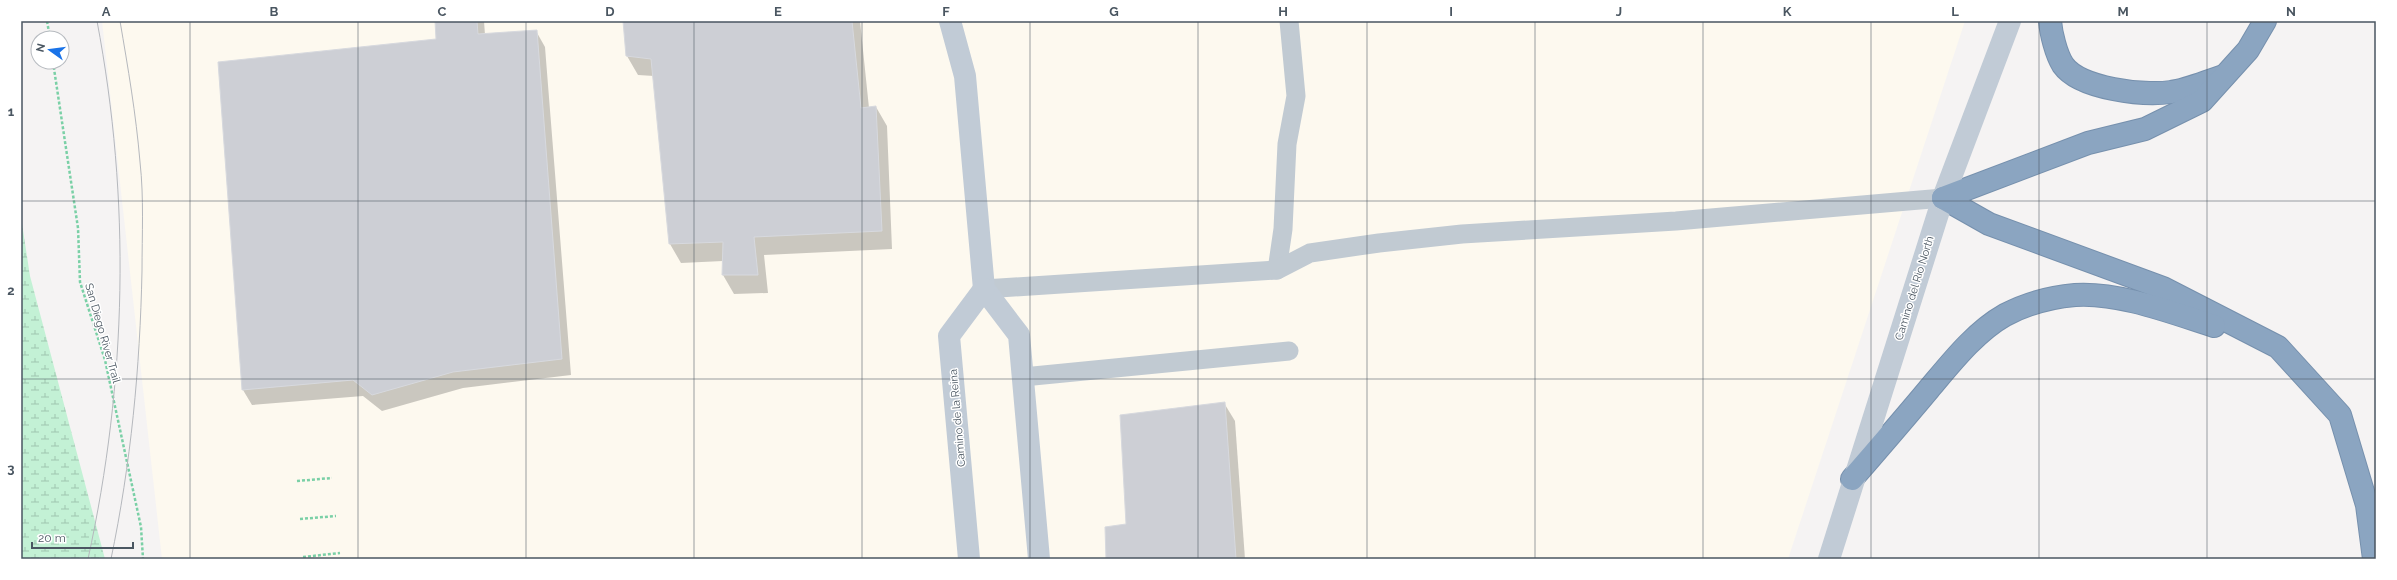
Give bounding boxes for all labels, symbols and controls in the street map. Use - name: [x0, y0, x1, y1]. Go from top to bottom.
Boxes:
- text: A: [102, 4, 111, 19]
- text: B: [270, 4, 279, 19]
- text: C: [438, 4, 447, 19]
- text: D: [605, 4, 615, 19]
- text: E: [774, 4, 782, 19]
- text: F: [942, 4, 950, 19]
- text: G: [1109, 4, 1119, 19]
- text: H: [1278, 4, 1288, 19]
- text: I: [1449, 4, 1453, 19]
- text: J: [1616, 4, 1622, 19]
- text: K: [1783, 4, 1792, 19]
- text: L: [1951, 4, 1959, 19]
- text: M: [2117, 4, 2129, 19]
- text: N: [2286, 4, 2296, 19]
- north arrow: [30, 30, 70, 70]
- text: N: [33, 42, 48, 53]
- text: 1: [8, 104, 15, 119]
- street label: Camino del Rio North: [1892, 234, 1937, 342]
- street label: San Diego River Trail: [82, 282, 123, 385]
- text: 2: [7, 283, 15, 298]
- street label: Camino de la Reina: [947, 369, 968, 467]
- text: 3: [7, 461, 15, 476]
- scale bar: [32, 524, 133, 550]
- text: 20 m: [38, 531, 66, 545]

